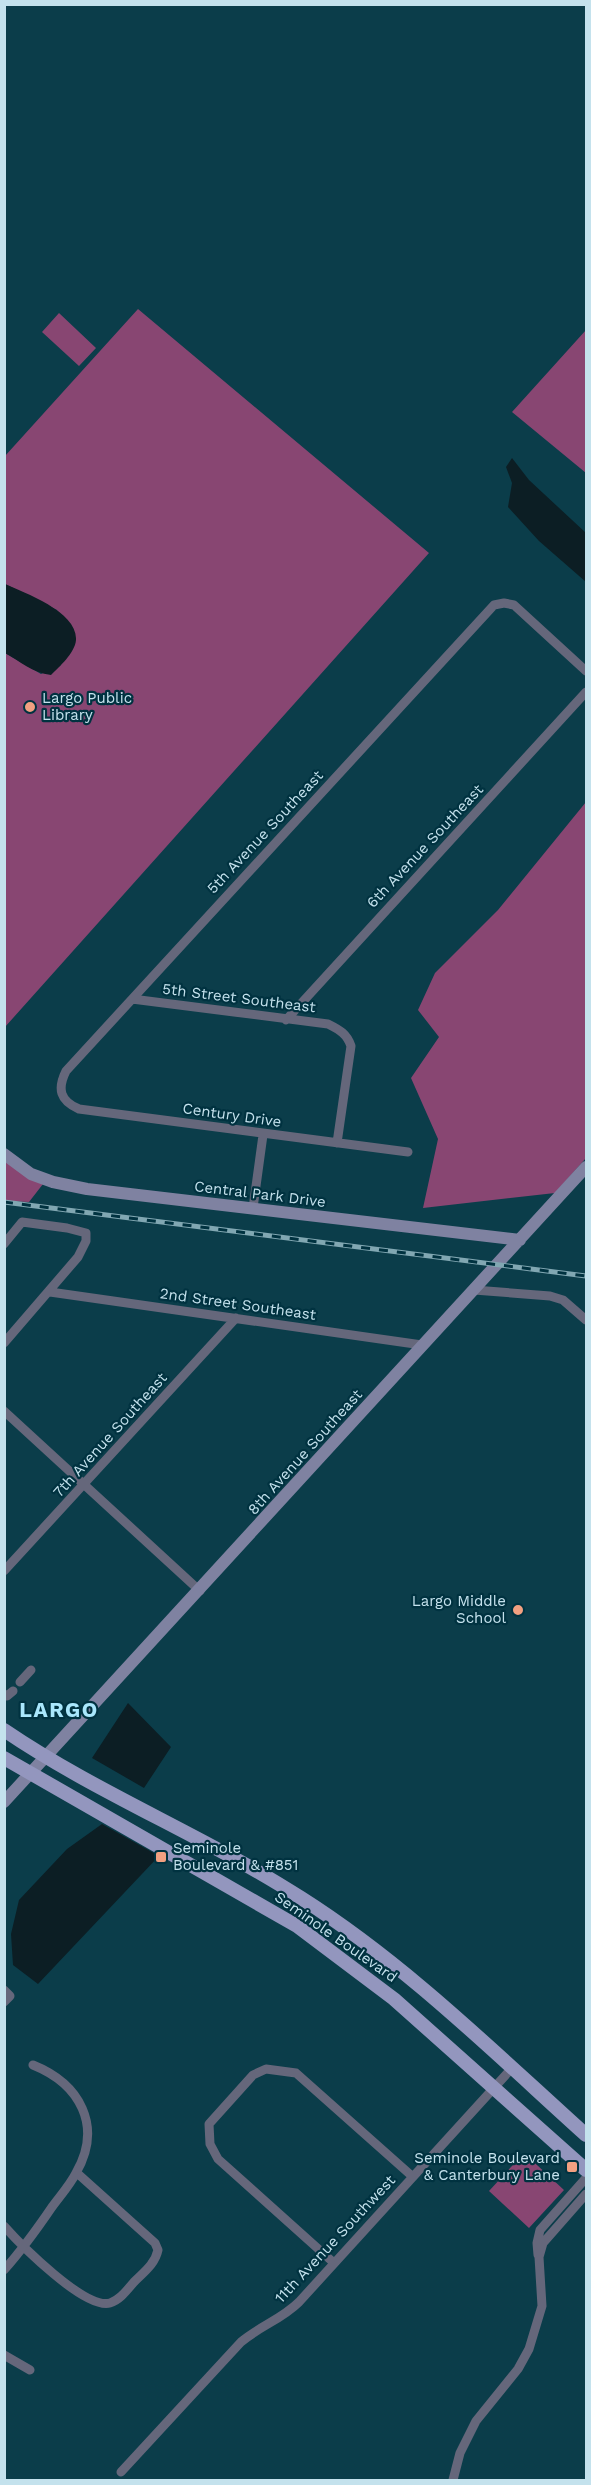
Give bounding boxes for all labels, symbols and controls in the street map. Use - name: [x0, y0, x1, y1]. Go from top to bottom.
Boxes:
- place label: Largo Public Library: [42, 689, 132, 724]
- marker: Largo Public Library: [23, 700, 37, 714]
- street label: 5th Avenue Southeast: [203, 766, 327, 897]
- street label: 6th Avenue Southeast: [363, 780, 487, 911]
- street label: 5th Street Southeast: [161, 980, 317, 1016]
- street label: Century Drive: [181, 1099, 283, 1131]
- street label: Central Park Drive: [193, 1177, 327, 1211]
- street label: 2nd Street Southeast: [159, 1284, 318, 1324]
- street label: 7th Avenue Southeast: [49, 1368, 171, 1501]
- street label: 8th Avenue Southeast: [244, 1385, 366, 1518]
- place label: Largo Middle School: [412, 1592, 506, 1627]
- marker: Largo Middle School: [511, 1603, 525, 1617]
- district label: LARGO: [19, 1697, 99, 1722]
- place label: Seminole Boulevard & #851: [173, 1839, 298, 1874]
- marker: Seminole Boulevard & #851: [154, 1850, 168, 1864]
- street label: Seminole Boulevard: [271, 1888, 401, 1986]
- place label: Seminole Boulevard & Canterbury Lane: [414, 2149, 560, 2184]
- marker: Seminole Boulevard & Canterbury Lane: [565, 2160, 579, 2174]
- street label: 11th Avenue Southwest: [271, 2171, 400, 2307]

